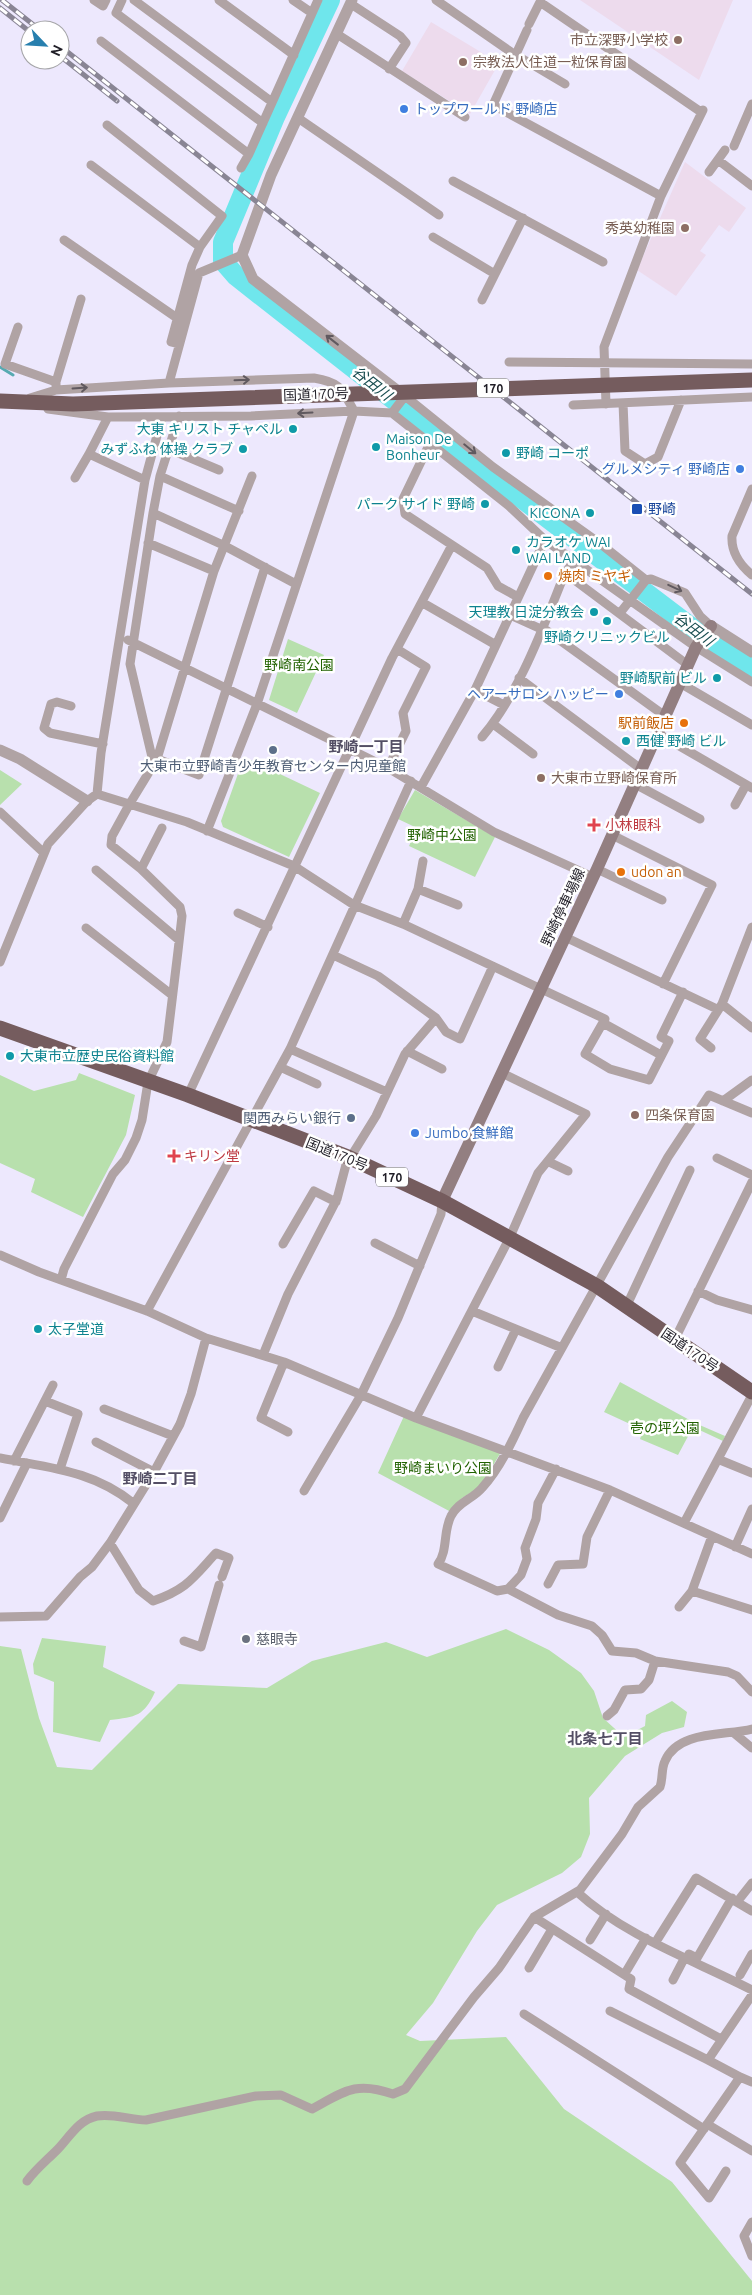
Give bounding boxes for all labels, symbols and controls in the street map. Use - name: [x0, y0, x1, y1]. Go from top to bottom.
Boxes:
- north arrow: [20, 20, 70, 70]
- place label: 市立深野小学校: [570, 32, 668, 48]
- marker: 市立深野小学校: [672, 34, 684, 46]
- text: N: [47, 42, 66, 59]
- place label: 宗教法人住道一粒保育園: [473, 54, 627, 70]
- marker: 宗教法人住道一粒保育園: [457, 56, 469, 68]
- place label: トップワールド 野崎店: [414, 101, 557, 117]
- marker: トップワールド 野崎店: [398, 103, 410, 115]
- place label: 秀英幼稚園: [605, 220, 675, 236]
- marker: 秀英幼稚園: [679, 222, 691, 234]
- one-way arrow: [326, 334, 339, 345]
- water label: 谷田川: [349, 362, 397, 405]
- one-way arrow: [234, 376, 250, 385]
- road number: 170: [477, 378, 509, 398]
- one-way arrow: [72, 384, 88, 393]
- street label: 国道170号: [283, 385, 349, 403]
- one-way arrow: [298, 409, 314, 418]
- place label: 大東 キリスト チャペル: [137, 421, 283, 437]
- marker: 大東 キリスト チャペル: [287, 423, 299, 435]
- place label: Maison De Bonheur: [386, 431, 452, 463]
- place label: みずふね 体操 クラブ: [101, 441, 233, 457]
- marker: Maison De Bonheur: [370, 441, 382, 453]
- marker: みずふね 体操 クラブ: [237, 443, 249, 455]
- one-way arrow: [464, 443, 477, 454]
- place label: 野崎 コーポ: [516, 445, 589, 461]
- marker: 野崎 コーポ: [500, 447, 512, 459]
- place label: グルメシティ 野崎店: [602, 461, 730, 477]
- marker: グルメシティ 野崎店: [734, 463, 746, 475]
- place label: パーク サイド 野崎: [357, 496, 475, 512]
- marker: パーク サイド 野崎: [479, 498, 491, 510]
- place label: 野崎: [648, 501, 676, 517]
- marker: 野崎: [630, 502, 644, 516]
- place label: KICONA: [530, 505, 580, 521]
- marker: KICONA: [584, 507, 596, 519]
- place label: カラオケ WAI WAI LAND: [526, 534, 611, 566]
- marker: カラオケ WAI WAI LAND: [510, 544, 522, 556]
- place label: 焼肉 ミヤギ: [558, 568, 631, 584]
- marker: 焼肉 ミヤギ: [542, 570, 554, 582]
- one-way arrow: [667, 584, 682, 594]
- place label: 天理教 日淀分教会: [469, 604, 584, 620]
- marker: 天理教 日淀分教会: [588, 606, 600, 618]
- water label: 谷田川: [671, 609, 719, 651]
- marker: 野崎クリニックビル: [601, 615, 613, 627]
- place label: 野崎クリニックビル: [544, 629, 670, 645]
- park label: 野崎南公園: [264, 657, 334, 673]
- place label: 野崎駅前 ビル: [620, 670, 707, 686]
- marker: 野崎駅前 ビル: [711, 672, 723, 684]
- place label: ヘアーサロン ハッピー: [467, 686, 609, 702]
- marker: ヘアーサロン ハッピー: [613, 688, 625, 700]
- place label: 駅前飯店: [618, 715, 674, 731]
- marker: 駅前飯店: [678, 717, 690, 729]
- place label: 西健 野崎 ビル: [636, 733, 726, 749]
- marker: 西健 野崎 ビル: [620, 735, 632, 747]
- district label: 野崎一丁目: [328, 738, 404, 755]
- marker: 大東市立野崎青少年教育センター内児童館: [267, 744, 279, 756]
- place label: 大東市立野崎青少年教育センター内児童館: [140, 758, 406, 774]
- place label: 大東市立野崎保育所: [551, 770, 677, 786]
- marker: 大東市立野崎保育所: [535, 772, 547, 784]
- place label: 小林眼科: [605, 817, 661, 833]
- marker: 小林眼科: [587, 818, 601, 832]
- park label: 野崎中公園: [407, 827, 477, 843]
- place label: udon an: [631, 864, 682, 880]
- street label: 野崎停車場線: [538, 866, 588, 948]
- marker: udon an: [615, 866, 627, 878]
- place label: 大東市立歴史民俗資料館: [20, 1048, 174, 1064]
- marker: 大東市立歴史民俗資料館: [4, 1050, 16, 1062]
- place label: 四条保育園: [645, 1107, 715, 1123]
- marker: 四条保育園: [629, 1109, 641, 1121]
- place label: 関西みらい銀行: [243, 1110, 341, 1126]
- marker: 関西みらい銀行: [345, 1112, 357, 1124]
- place label: Jumbo 食鮮館: [425, 1125, 514, 1141]
- marker: Jumbo 食鮮館: [409, 1127, 421, 1139]
- street label: 国道170号: [304, 1134, 370, 1174]
- place label: キリン堂: [184, 1148, 240, 1164]
- marker: キリン堂: [168, 1150, 180, 1162]
- road number: 170: [376, 1168, 408, 1186]
- place label: 太子堂道: [48, 1321, 104, 1337]
- marker: 太子堂道: [32, 1323, 44, 1335]
- street label: 国道170号: [658, 1325, 722, 1375]
- park label: 壱の坪公園: [630, 1420, 700, 1436]
- park label: 野崎まいり公園: [394, 1460, 492, 1476]
- district label: 野崎二丁目: [122, 1470, 198, 1487]
- place label: 慈眼寺: [256, 1631, 298, 1647]
- marker: 慈眼寺: [240, 1633, 252, 1645]
- district label: 北条七丁目: [567, 1730, 643, 1747]

